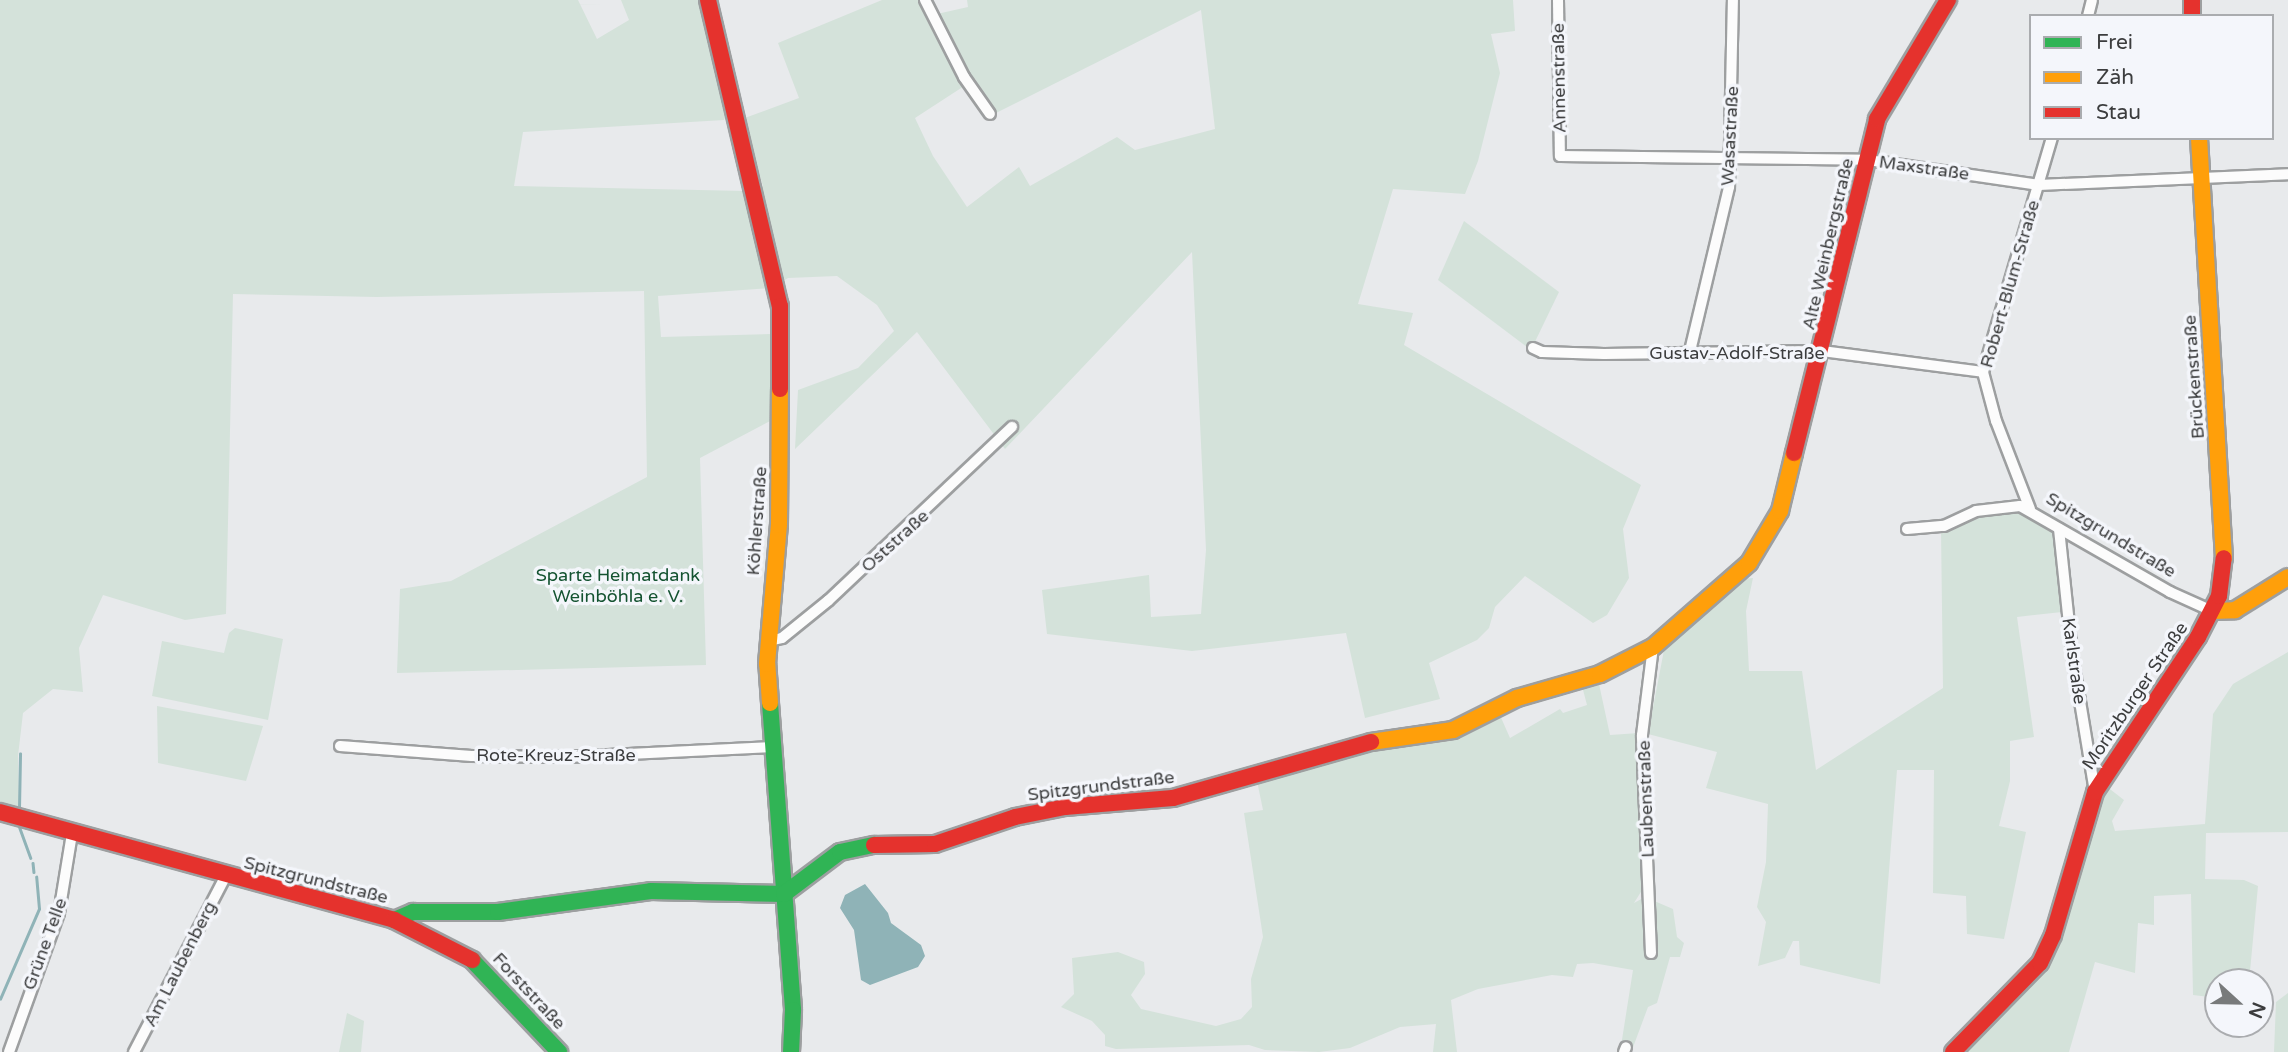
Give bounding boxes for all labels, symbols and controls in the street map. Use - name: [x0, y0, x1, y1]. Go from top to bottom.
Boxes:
- legend: [2029, 14, 2274, 140]
- street label: Annenstraße: [1547, 23, 1571, 133]
- text: Frei: [2096, 30, 2133, 55]
- text: Zäh: [2096, 65, 2134, 90]
- street label: Wasastraße: [1717, 86, 1743, 186]
- text: Stau: [2096, 100, 2141, 125]
- street label: Maxstraße: [1878, 151, 1970, 185]
- street label: Alte Weinbergstraße: [1798, 156, 1858, 332]
- street label: Robert-Blum-Straße: [1976, 198, 2044, 370]
- street label: Brückenstraße: [2179, 314, 2209, 440]
- street label: Gustav-Adolf-Straße: [1649, 342, 1825, 364]
- street label: Köhlerstraße: [742, 466, 772, 576]
- street label: Spitzgrundstraße: [2042, 488, 2180, 582]
- street label: Oststraße: [857, 505, 933, 577]
- park label: Sparte Heimatdank Weinböhla e. V.: [536, 565, 700, 608]
- street label: Karlstraße: [2057, 616, 2091, 706]
- street label: Moritzburger Straße: [2078, 618, 2192, 774]
- street label: Laubenstraße: [1633, 740, 1659, 858]
- street label: Rote-Kreuz-Straße: [476, 744, 636, 766]
- street label: Spitzgrundstraße: [1026, 766, 1176, 806]
- street label: Spitzgrundstraße: [242, 852, 390, 908]
- street label: Grüne Telle: [18, 895, 72, 993]
- street label: Am Laubenberg: [139, 898, 221, 1030]
- street label: Forststraße: [488, 948, 570, 1034]
- north arrow: [2204, 968, 2274, 1038]
- text: N: [2244, 999, 2270, 1021]

